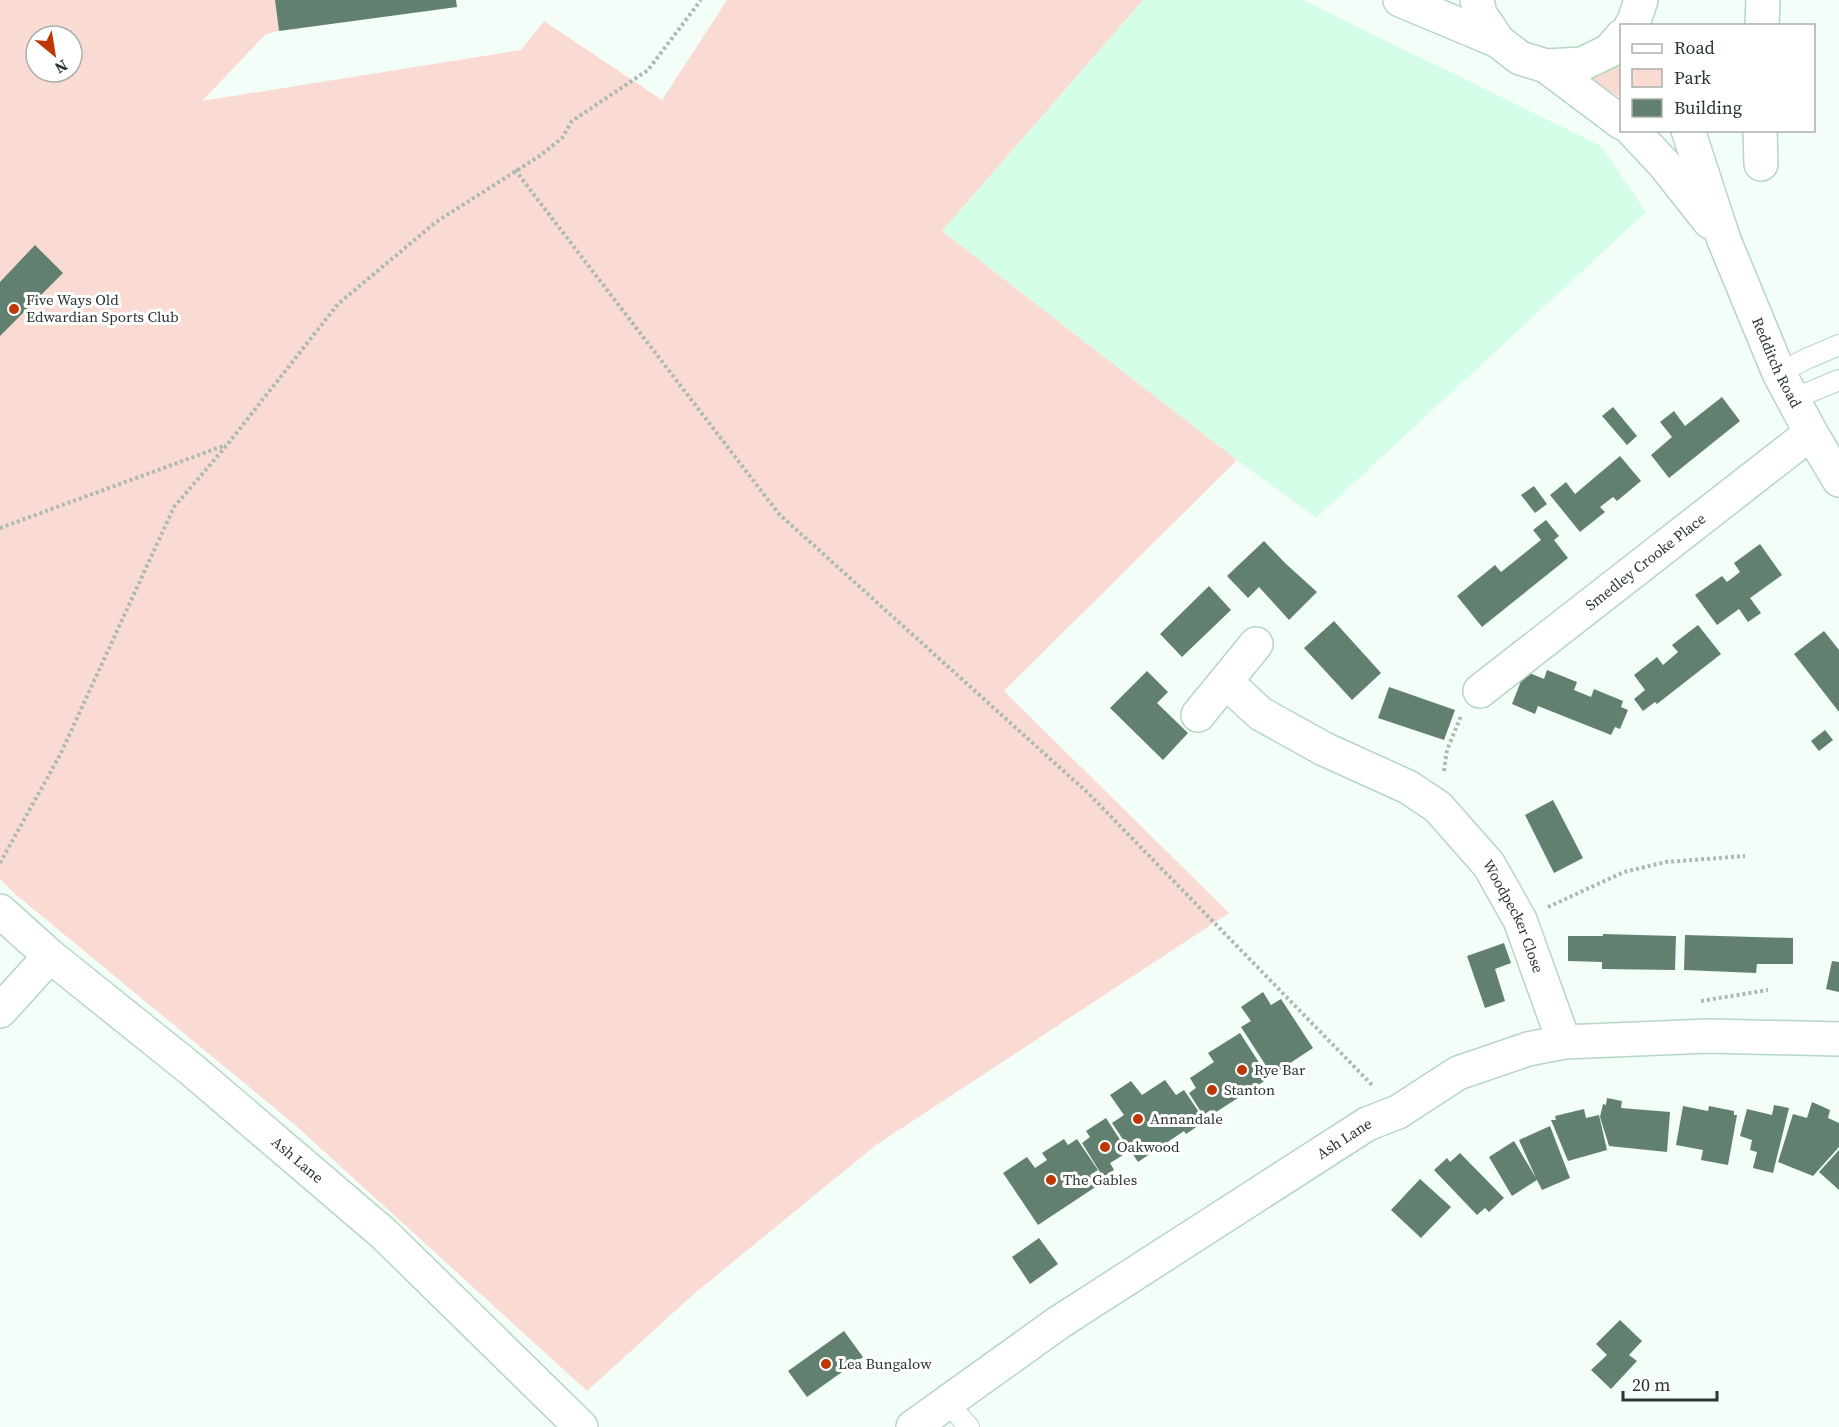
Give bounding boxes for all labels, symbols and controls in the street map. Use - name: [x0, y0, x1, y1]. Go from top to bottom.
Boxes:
- north arrow: [24, 24, 84, 84]
- legend: [1620, 24, 1815, 132]
- text: Road: [1674, 35, 1715, 60]
- text: N: [51, 55, 72, 80]
- text: Park: [1674, 65, 1711, 90]
- text: Building: [1674, 95, 1742, 120]
- place label: Five Ways Old Edwardian Sports Club: [26, 289, 179, 327]
- marker: Five Ways Old Edwardian Sports Club: [7, 302, 21, 316]
- street label: Redditch Road: [1747, 314, 1807, 412]
- street label: Smedley Crooke Place: [1581, 508, 1710, 615]
- street label: Woodpecker Close: [1478, 856, 1549, 976]
- place label: Rye Bar: [1254, 1059, 1306, 1080]
- marker: Rye Bar: [1235, 1063, 1249, 1077]
- place label: Stanton: [1224, 1079, 1275, 1100]
- marker: Stanton: [1205, 1083, 1219, 1097]
- place label: Annandale: [1150, 1108, 1223, 1129]
- marker: Annandale: [1131, 1112, 1145, 1126]
- street label: Ash Lane: [1312, 1112, 1375, 1164]
- street label: Ash Lane: [267, 1131, 328, 1188]
- place label: Oakwood: [1117, 1136, 1180, 1157]
- marker: Oakwood: [1098, 1140, 1112, 1154]
- place label: The Gables: [1063, 1169, 1137, 1190]
- marker: The Gables: [1044, 1173, 1058, 1187]
- place label: Lea Bungalow: [838, 1353, 932, 1374]
- marker: Lea Bungalow: [819, 1357, 833, 1371]
- scale bar: [1623, 1364, 1718, 1402]
- text: 20 m: [1632, 1372, 1670, 1397]

